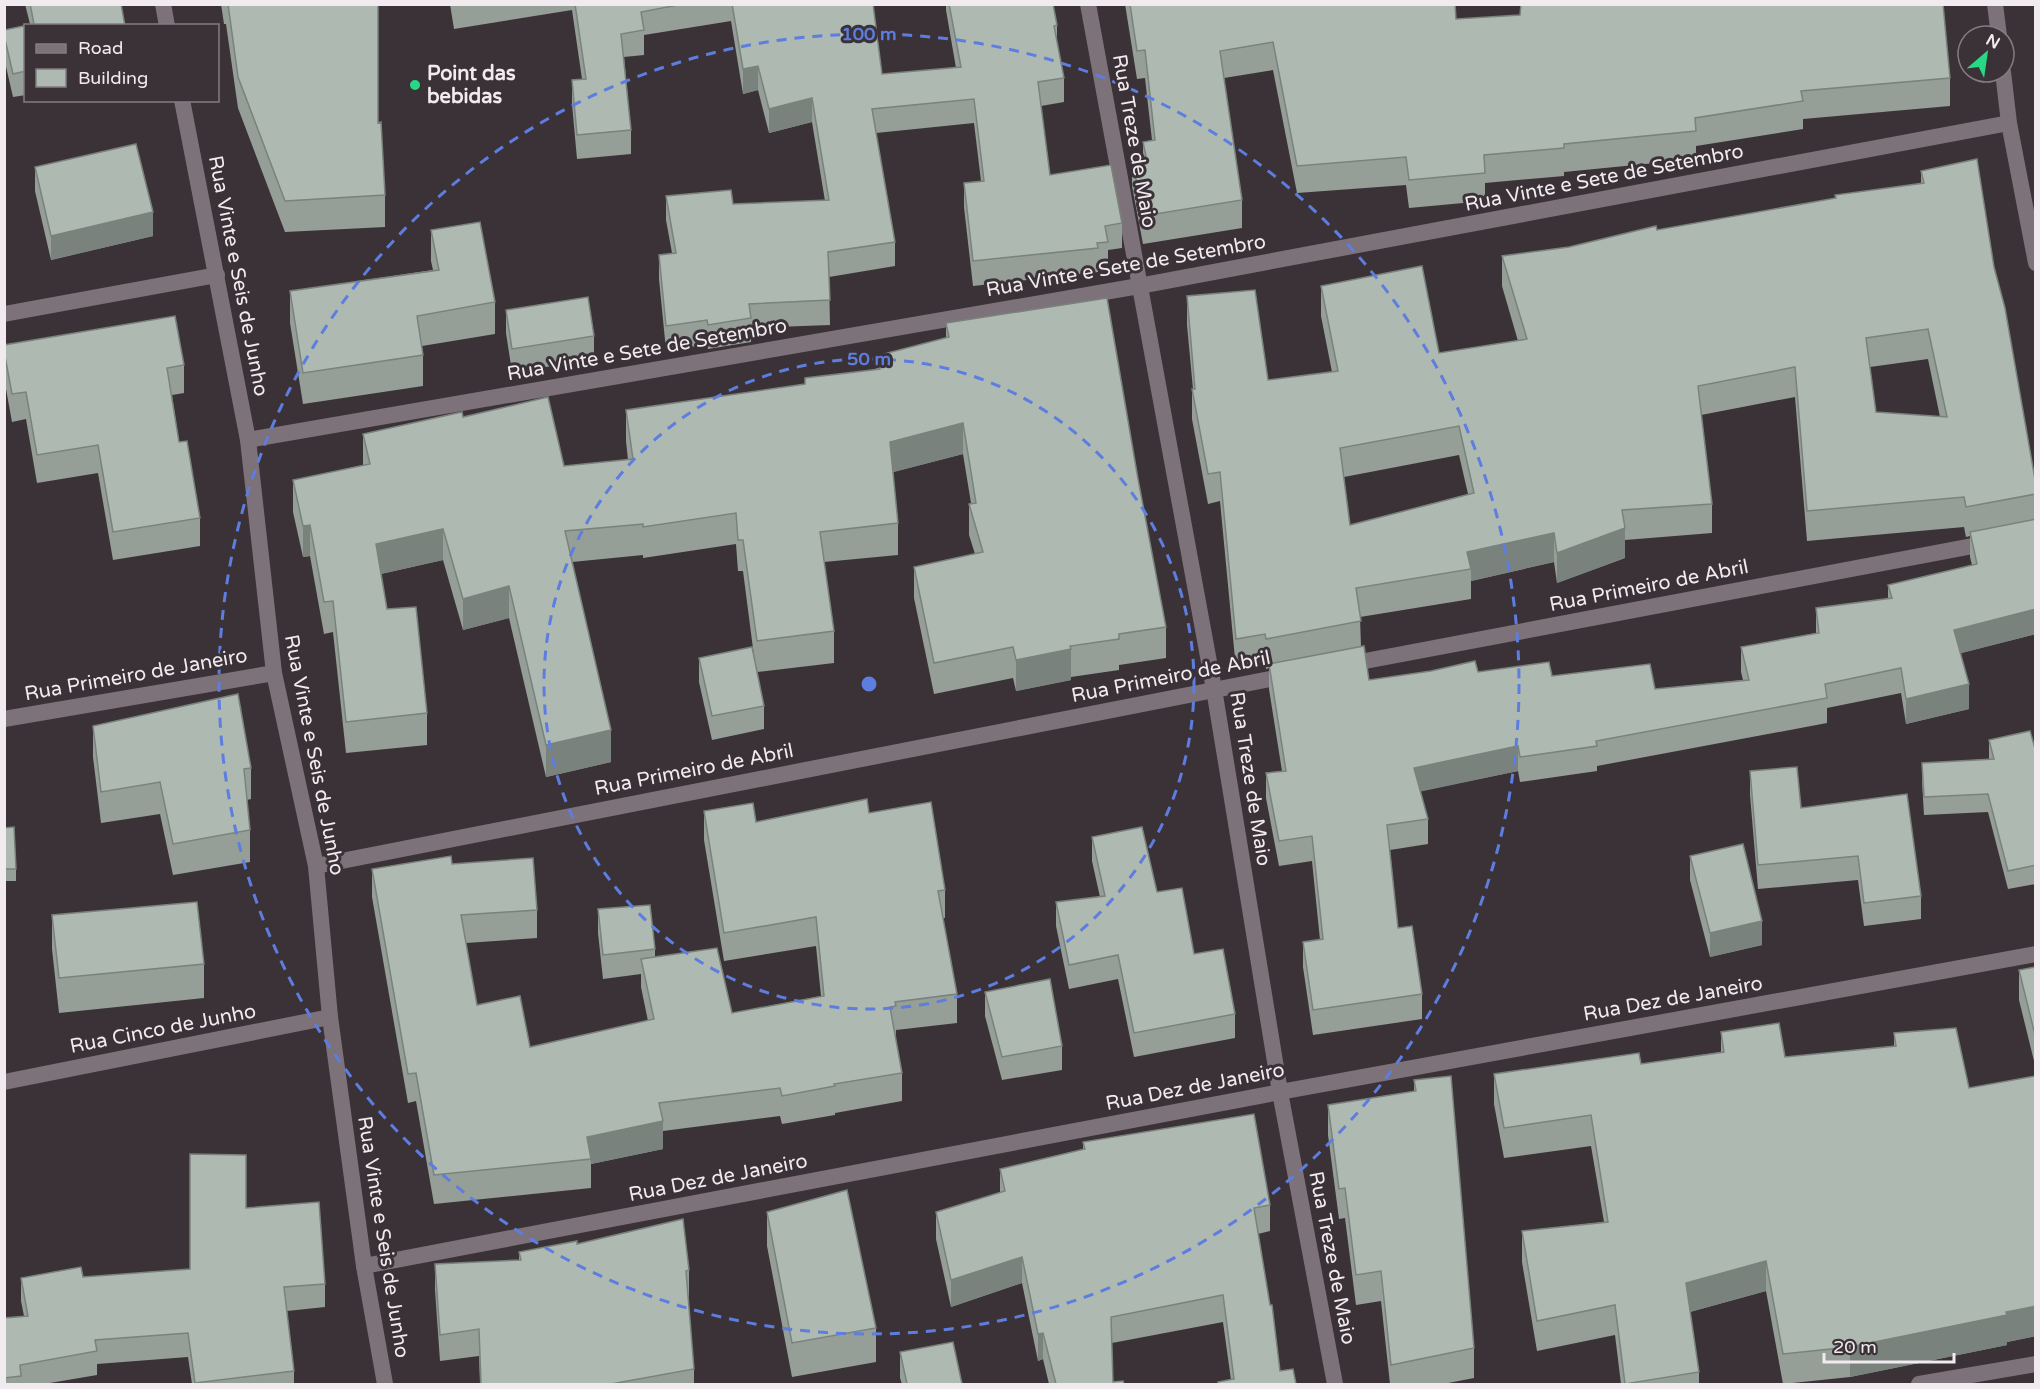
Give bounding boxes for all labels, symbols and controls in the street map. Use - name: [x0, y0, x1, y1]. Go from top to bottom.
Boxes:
- text: 100 m: [841, 23, 897, 45]
- legend: [24, 24, 219, 102]
- north arrow: [1956, 24, 2016, 84]
- text: N: [1982, 30, 2003, 54]
- text: Road: [78, 37, 123, 59]
- street label: Rua Treze de Maio: [1107, 52, 1161, 230]
- place label: Point das bebidas: [427, 62, 516, 109]
- text: Building: [78, 67, 148, 89]
- marker: Point das bebidas: [408, 78, 422, 92]
- street label: Rua Vinte e Sete de Setembro: [1462, 139, 1746, 217]
- street label: Rua Vinte e Seis de Junho: [203, 154, 273, 398]
- street label: Rua Vinte e Sete de Setembro: [984, 230, 1268, 302]
- street label: Rua Vinte e Sete de Setembro: [505, 314, 789, 386]
- text: 50 m: [847, 348, 891, 370]
- street label: Rua Primeiro de Abril: [1547, 555, 1751, 617]
- street label: Rua Vinte e Seis de Junho: [279, 633, 349, 877]
- street label: Rua Primeiro de Janeiro: [23, 644, 249, 706]
- street label: Rua Primeiro de Abril: [1069, 646, 1273, 708]
- centre of rings: [859, 674, 879, 694]
- street label: Rua Treze de Maio: [1224, 690, 1276, 868]
- street label: Rua Primeiro de Abril: [592, 739, 796, 801]
- street label: Rua Dez de Janeiro: [1581, 971, 1765, 1027]
- street label: Rua Cinco de Junho: [68, 999, 258, 1059]
- street label: Rua Dez de Janeiro: [1104, 1058, 1286, 1116]
- street label: Rua Vinte e Seis de Junho: [352, 1114, 414, 1360]
- street label: Rua Dez de Janeiro: [627, 1149, 809, 1207]
- street label: Rua Treze de Maio: [1303, 1169, 1361, 1347]
- scale bar: [1824, 1326, 1954, 1364]
- text: 20 m: [1833, 1336, 1877, 1358]

